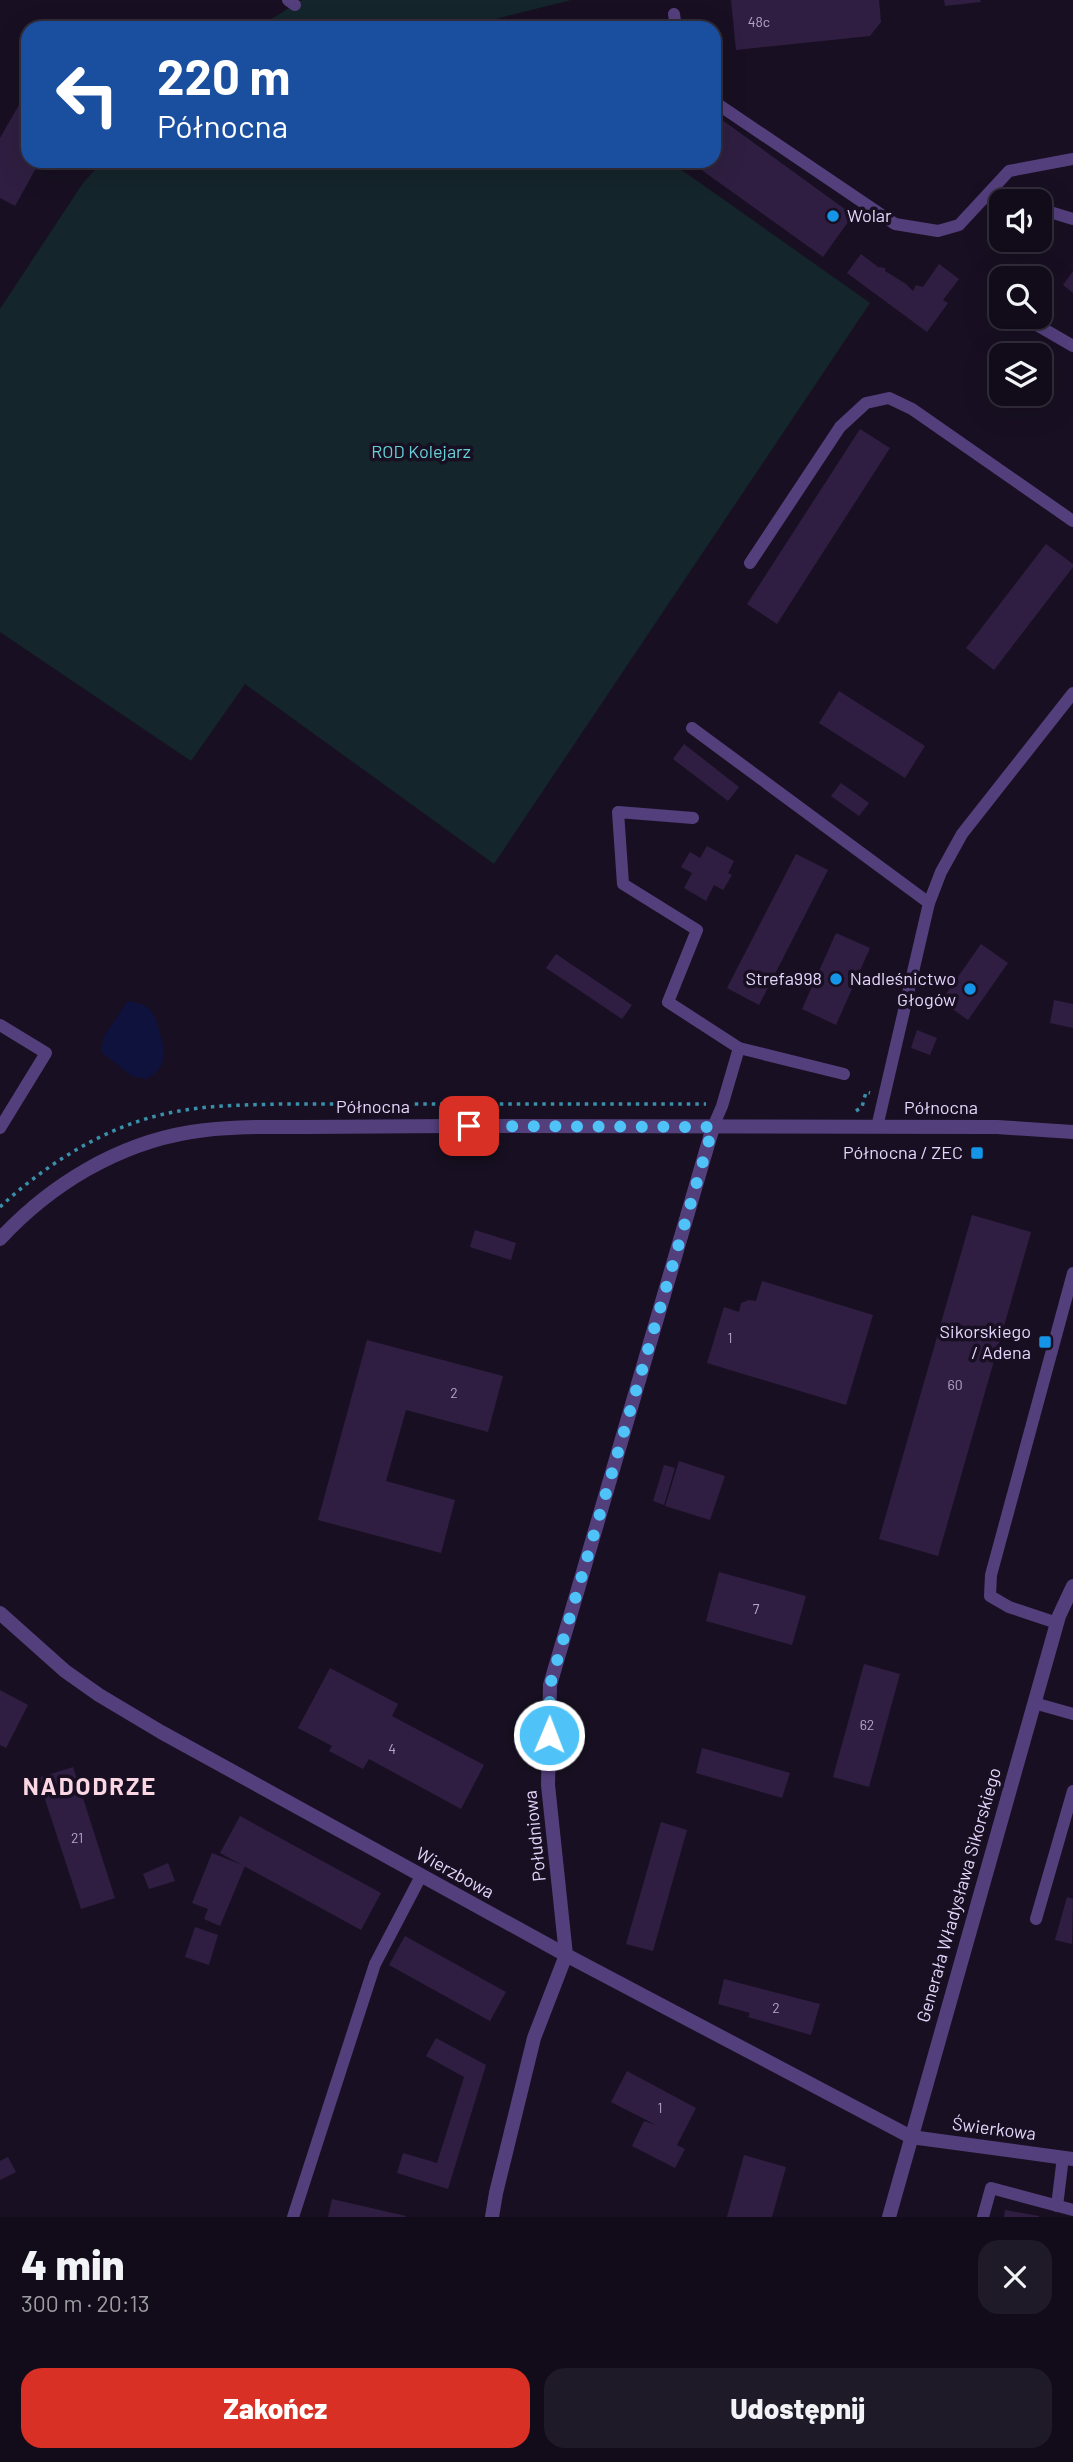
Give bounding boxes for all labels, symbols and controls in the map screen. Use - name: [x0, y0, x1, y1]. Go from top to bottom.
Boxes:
- house number: 48c: [748, 13, 770, 30]
- text: 220 m: [157, 46, 291, 105]
- icon: left: [42, 49, 133, 140]
- text: Północna: [157, 106, 288, 144]
- map controls: [989, 189, 1052, 406]
- button: sound: [989, 189, 1052, 252]
- place label: Wolar: [847, 204, 892, 226]
- marker: Wolar: [825, 208, 841, 224]
- button: search: [989, 266, 1052, 329]
- button: layers: [989, 343, 1052, 406]
- park label: ROD Kolejarz: [371, 440, 471, 462]
- place label: Strefa998: [746, 967, 822, 989]
- place label: Nadleśnictwo Głogów: [850, 967, 956, 1010]
- marker: Strefa998: [828, 971, 844, 987]
- marker: Nadleśnictwo Głogów: [962, 981, 978, 997]
- street label: Północna: [336, 1095, 410, 1117]
- pin: [439, 1096, 499, 1156]
- street label: Północna: [904, 1096, 978, 1118]
- icon: arrive: [450, 1107, 488, 1145]
- place label: Północna / ZEC: [843, 1141, 963, 1163]
- marker: Północna / ZEC: [969, 1145, 985, 1161]
- place label: Sikorskiego / Adena: [940, 1320, 1031, 1363]
- house number: 1: [728, 1329, 732, 1346]
- marker: Sikorskiego / Adena: [1037, 1334, 1053, 1350]
- house number: 60: [947, 1376, 963, 1393]
- house number: 2: [450, 1384, 458, 1401]
- house number: 7: [753, 1600, 760, 1617]
- position arrow: [512, 1698, 586, 1772]
- house number: 62: [860, 1716, 874, 1733]
- house number: 4: [388, 1740, 396, 1757]
- street label: Generała Władysława Sikorskiego: [911, 1765, 1005, 2025]
- district label: NADODRZE: [23, 1771, 157, 1800]
- street label: Południowa: [518, 1789, 550, 1883]
- house number: 21: [71, 1829, 83, 1846]
- street label: Wierzbowa: [413, 1842, 498, 1903]
- house number: 2: [772, 1999, 780, 2016]
- house number: 1: [658, 2099, 662, 2116]
- street label: Świerkowa: [951, 2112, 1037, 2144]
- text: 4 min: [21, 2238, 125, 2288]
- button: close: [978, 2240, 1052, 2314]
- text: 300 m · 20:13: [21, 2289, 150, 2317]
- button: Zakończ: [21, 2368, 530, 2448]
- button: Udostępnij: [544, 2368, 1052, 2448]

